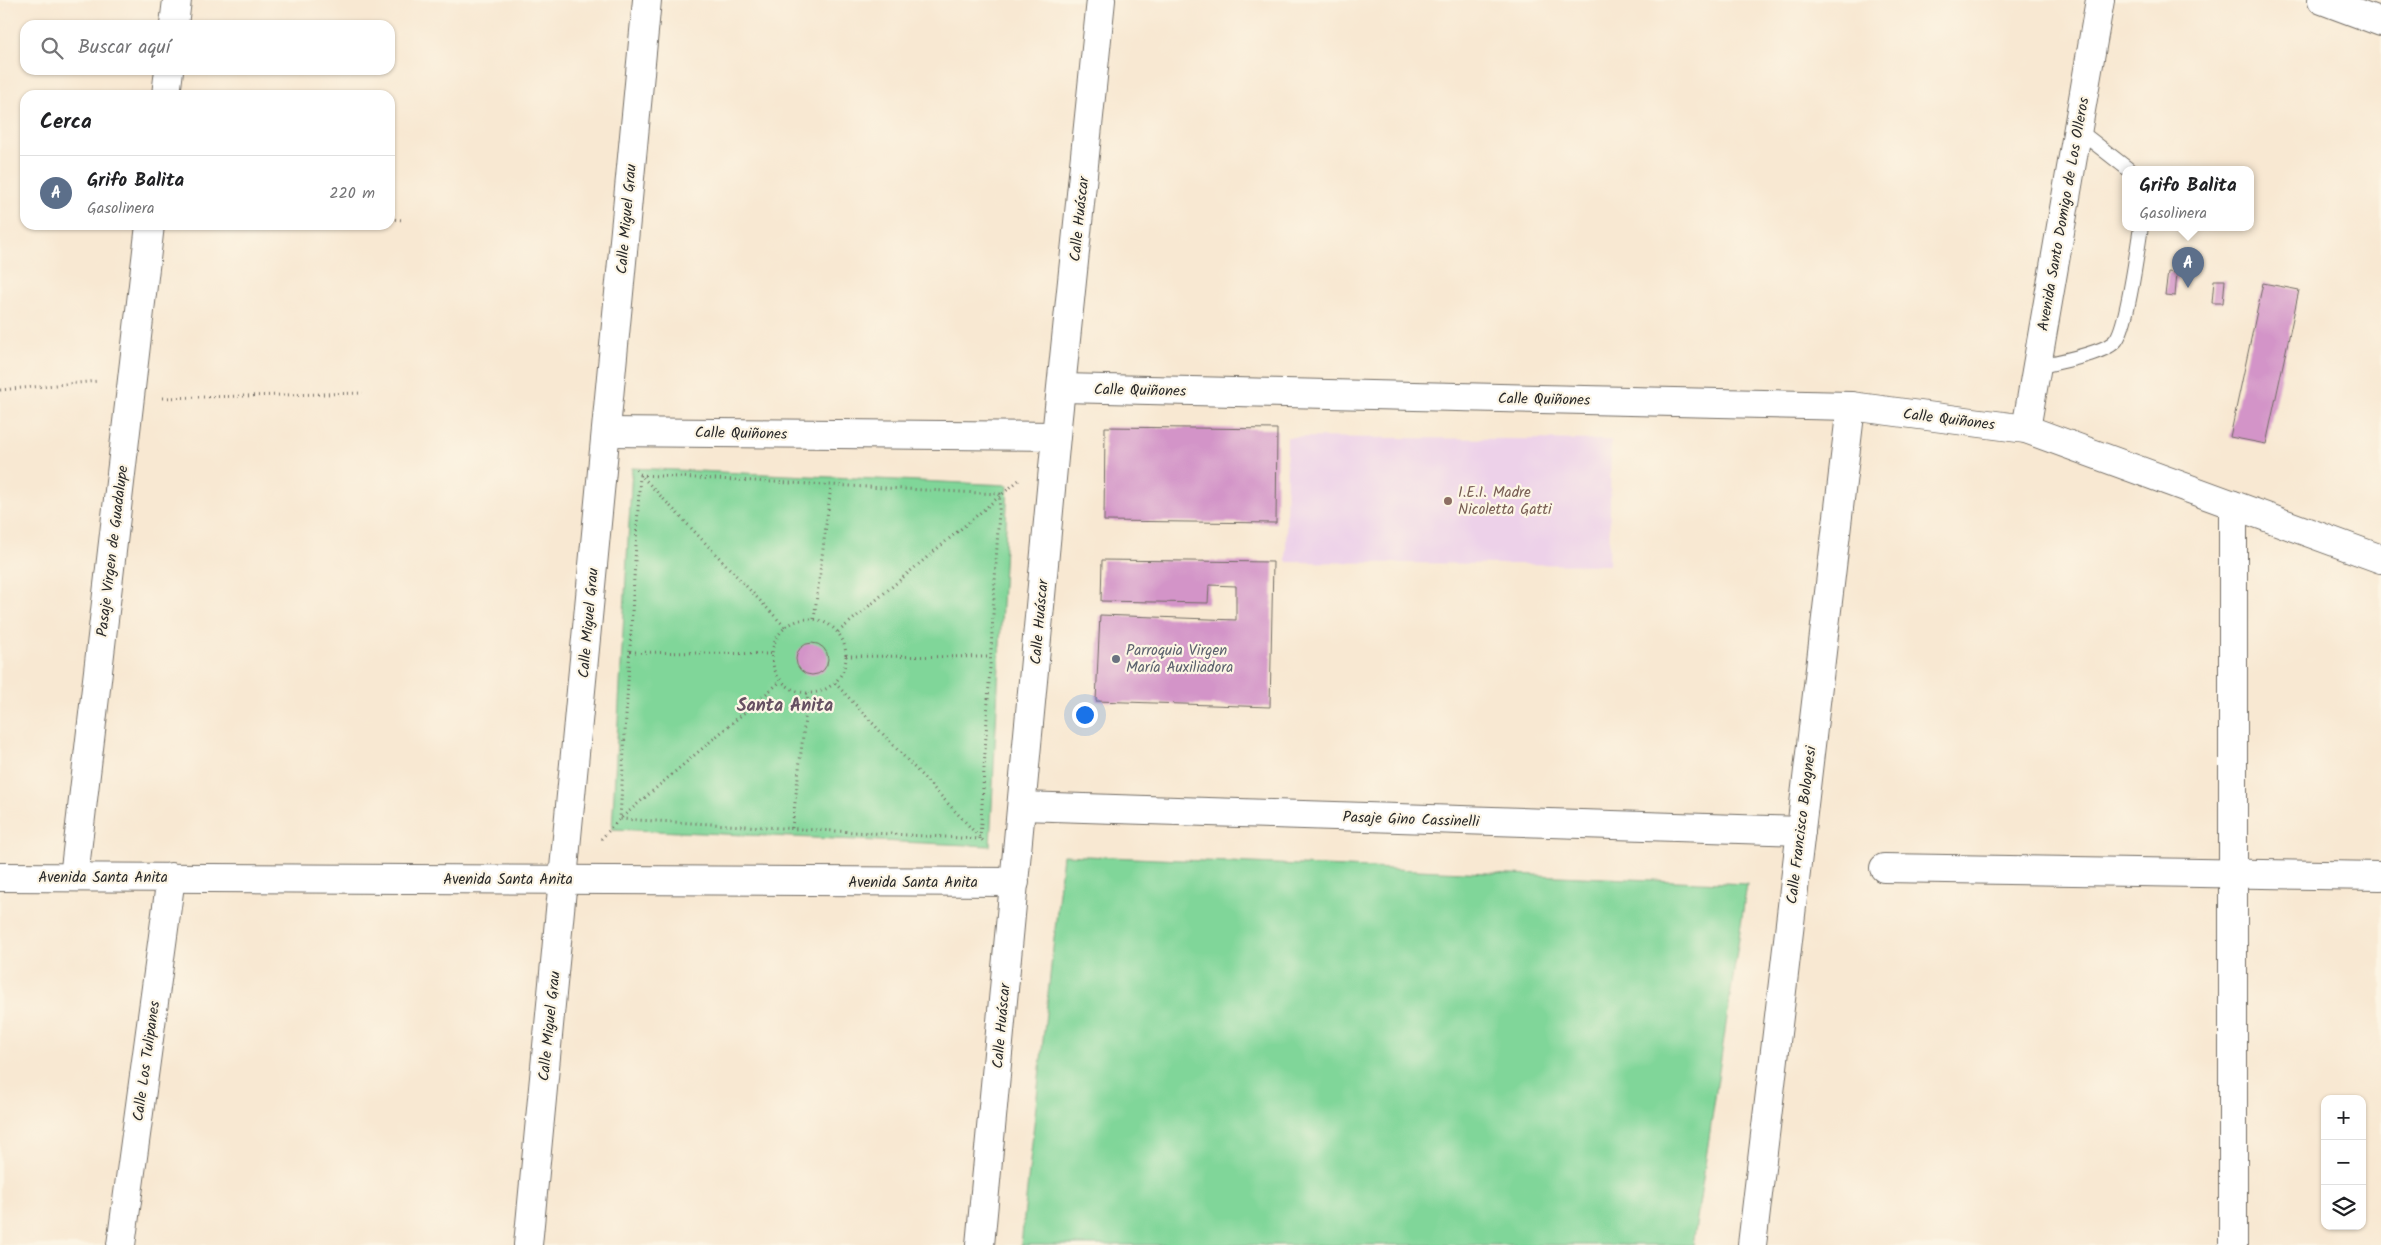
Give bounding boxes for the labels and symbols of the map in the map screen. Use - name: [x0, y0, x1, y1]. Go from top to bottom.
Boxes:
- street label: Avenida Santo Domigo de Los Olleros: [2032, 95, 2096, 333]
- street label: Calle Miguel Grau: [610, 163, 644, 275]
- street label: Calle Huáscar: [1064, 174, 1097, 263]
- pin: A: [2172, 247, 2204, 288]
- street label: Calle Quiñones: [1094, 378, 1187, 404]
- street label: Calle Quiñones: [1498, 387, 1591, 413]
- street label: Calle Quiñones: [1902, 402, 1997, 438]
- street label: Calle Quiñones: [695, 421, 788, 447]
- street label: Pasaje Virgen de Guadalupe: [91, 464, 135, 638]
- place label: I.E.I. Madre Nicoletta Gatti: [1458, 481, 1553, 522]
- marker: I.E.I. Madre Nicoletta Gatti: [1442, 495, 1454, 507]
- street label: Calle Miguel Grau: [572, 567, 606, 679]
- street label: Calle Huáscar: [1024, 577, 1056, 666]
- place label: Parroquia Virgen María Auxiliadora: [1126, 639, 1233, 680]
- marker: Parroquia Virgen María Auxiliadora: [1110, 653, 1122, 665]
- district label: Santa Anita: [737, 692, 833, 721]
- your location: [1072, 702, 1098, 728]
- street label: Calle Francisco Bolognesi: [1780, 743, 1824, 905]
- street label: Pasaje Gino Cassinelli: [1342, 806, 1481, 834]
- street label: Avenida Santa Anita: [38, 866, 168, 890]
- street label: Avenida Santa Anita: [443, 868, 573, 892]
- street label: Avenida Santa Anita: [848, 871, 978, 895]
- street label: Calle Miguel Grau: [532, 970, 568, 1082]
- street label: Calle Huáscar: [986, 981, 1018, 1070]
- street label: Calle Los Tulipanes: [127, 999, 167, 1123]

